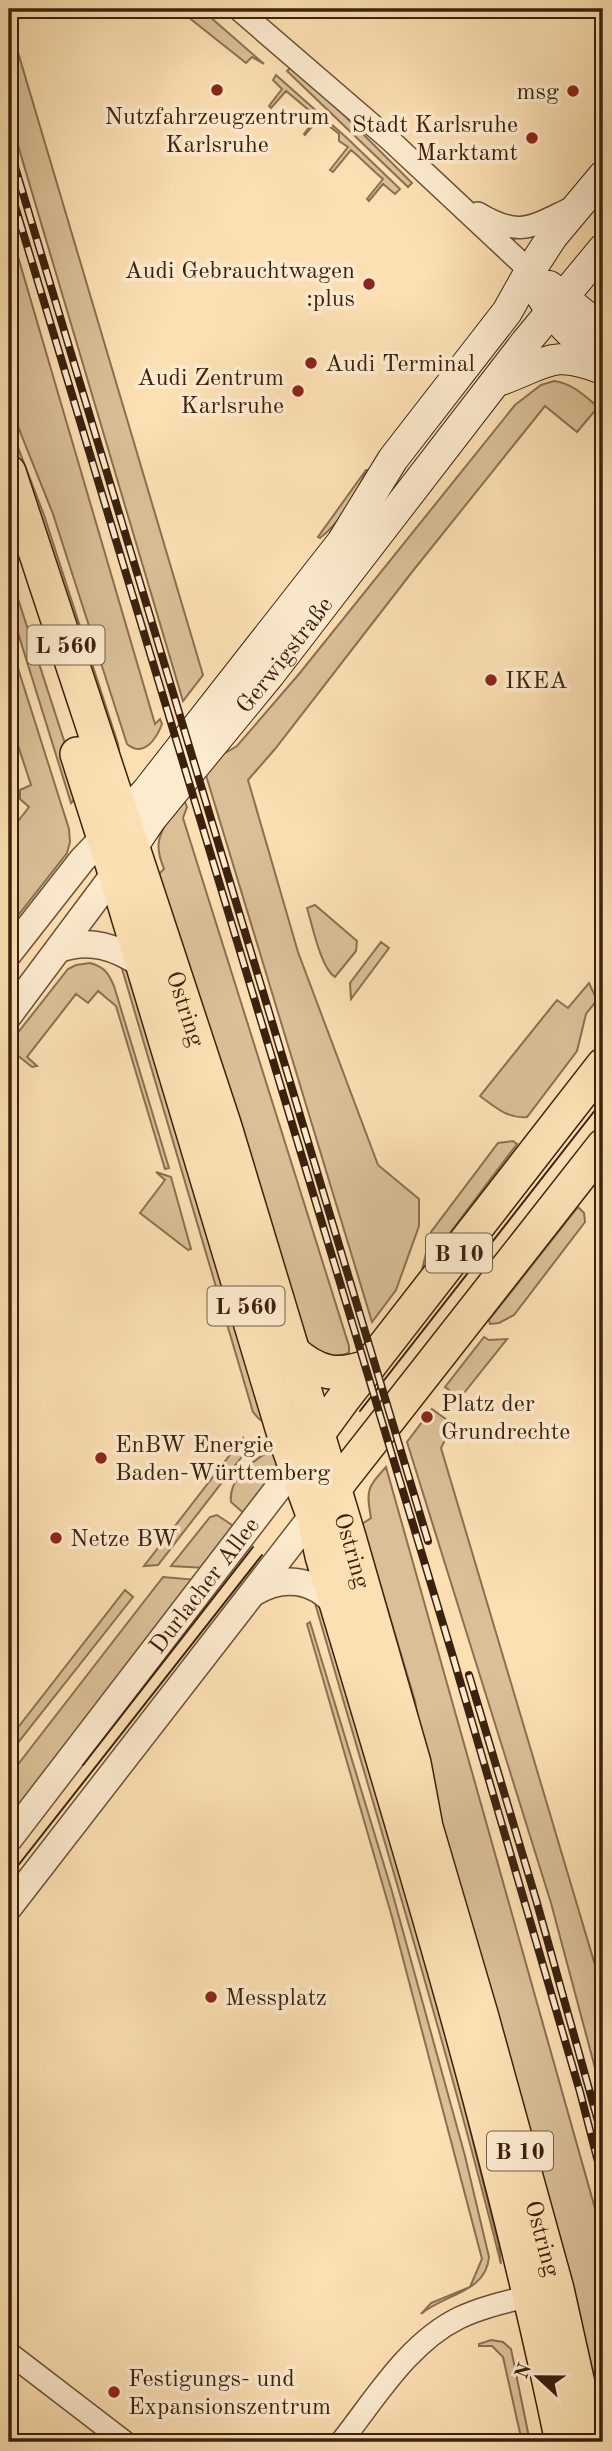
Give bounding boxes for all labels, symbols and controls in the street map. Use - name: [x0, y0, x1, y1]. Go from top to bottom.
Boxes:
- place label: msg: [517, 81, 559, 105]
- marker: Nutzfahrzeugzentrum Karlsruhe: [209, 82, 225, 98]
- marker: msg: [565, 83, 581, 99]
- place label: Nutzfahrzeugzentrum Karlsruhe: [105, 106, 329, 158]
- place label: Stadt Karlsruhe Marktamt: [352, 114, 518, 166]
- marker: Stadt Karlsruhe Marktamt: [524, 130, 540, 146]
- place label: Audi Gebrauchtwagen :plus: [124, 260, 355, 312]
- marker: Audi Gebrauchtwagen :plus: [361, 276, 377, 292]
- place label: Audi Terminal: [325, 353, 475, 377]
- marker: Audi Terminal: [303, 355, 319, 371]
- place label: Audi Zentrum Karlsruhe: [137, 367, 284, 419]
- marker: Audi Zentrum Karlsruhe: [290, 383, 306, 399]
- street label: Gerwigstraße: [233, 593, 339, 719]
- road number: L 560: [28, 625, 104, 664]
- place label: IKEA: [505, 670, 568, 694]
- marker: IKEA: [483, 672, 499, 688]
- street label: Ostring: [160, 968, 208, 1050]
- road number: B 10: [426, 1234, 492, 1272]
- road number: L 560: [208, 1287, 284, 1326]
- place label: Platz der Grundrechte: [441, 1393, 570, 1445]
- marker: Platz der Grundrechte: [419, 1409, 435, 1425]
- place label: EnBW Energie Baden-Württemberg: [115, 1434, 330, 1486]
- marker: EnBW Energie Baden-Württemberg: [93, 1450, 109, 1466]
- street label: Ostring: [328, 1510, 373, 1592]
- street label: Durlacher Allee: [146, 1514, 265, 1659]
- place label: Netze BW: [70, 1528, 178, 1552]
- marker: Netze BW: [48, 1530, 64, 1546]
- place label: Messplatz: [225, 1987, 327, 2011]
- marker: Messplatz: [203, 1989, 219, 2005]
- road number: B 10: [487, 2132, 553, 2170]
- street label: Ostring: [519, 2198, 563, 2280]
- north arrow: [504, 2342, 574, 2412]
- text: N: [513, 2361, 536, 2382]
- place label: Festigungs- und Expansionszentrum: [128, 2368, 331, 2420]
- marker: Festigungs- und Expansionszentrum: [106, 2384, 122, 2400]

